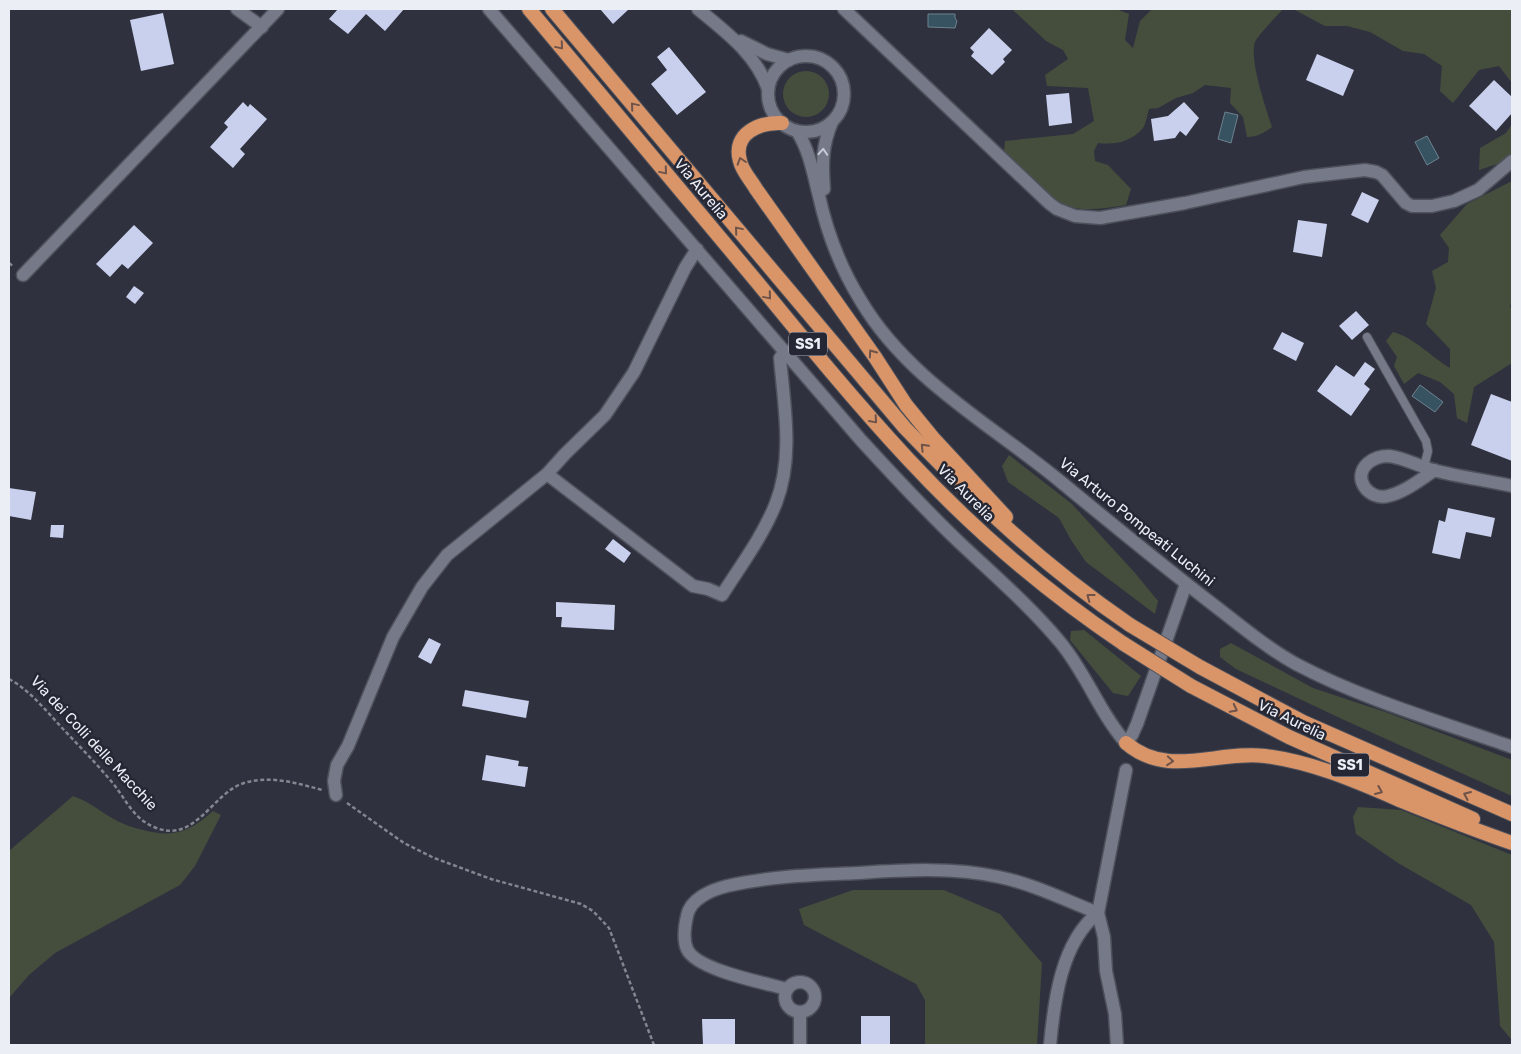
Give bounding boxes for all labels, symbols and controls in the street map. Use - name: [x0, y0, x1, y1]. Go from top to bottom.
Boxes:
- one-way arrow: [555, 40, 563, 49]
- one-way arrow: [631, 103, 639, 112]
- one-way arrow: [818, 148, 829, 156]
- street label: Via Aurelia: [670, 155, 732, 223]
- one-way arrow: [737, 158, 747, 166]
- one-way arrow: [659, 165, 667, 174]
- one-way arrow: [735, 227, 744, 236]
- one-way arrow: [763, 290, 771, 299]
- road number: SS1: [789, 332, 827, 356]
- one-way arrow: [869, 349, 878, 359]
- one-way arrow: [868, 414, 877, 423]
- one-way arrow: [921, 444, 930, 453]
- street label: Via Arturo Pompeati Luchini: [1056, 454, 1218, 590]
- street label: Via Aurelia: [934, 461, 998, 525]
- one-way arrow: [1086, 594, 1096, 603]
- street label: Via dei Colli delle Macchie: [27, 672, 161, 814]
- street label: Via Aurelia: [1255, 696, 1329, 744]
- one-way arrow: [1229, 703, 1238, 713]
- road number: SS1: [1331, 754, 1369, 776]
- one-way arrow: [1166, 755, 1174, 766]
- one-way arrow: [1374, 785, 1383, 795]
- one-way arrow: [1463, 791, 1472, 802]

